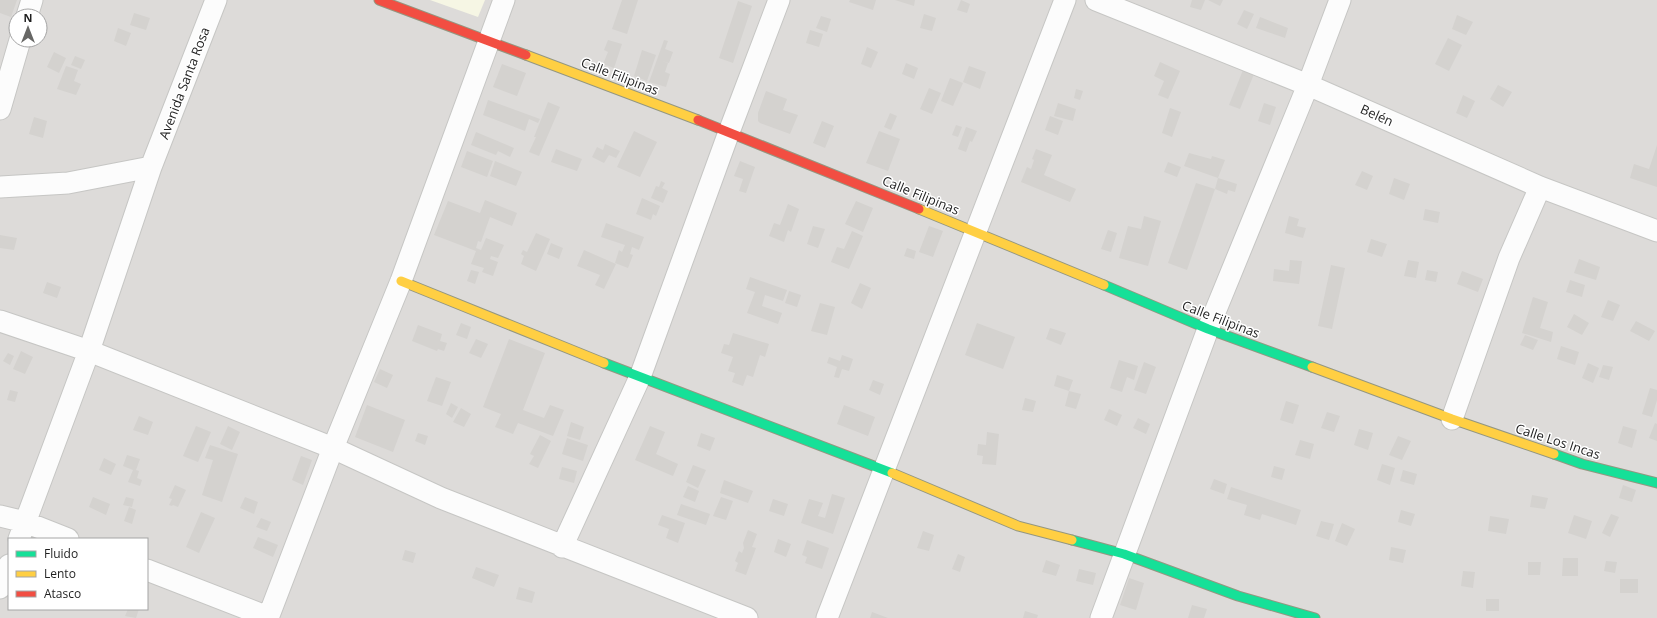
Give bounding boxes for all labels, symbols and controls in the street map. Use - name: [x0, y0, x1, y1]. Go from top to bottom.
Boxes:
- north arrow: [8, 8, 48, 48]
- text: N: [24, 10, 32, 25]
- street label: Avenida Santa Rosa: [154, 24, 214, 142]
- street label: Calle Filipinas: [579, 53, 661, 99]
- street label: Belén: [1358, 100, 1396, 130]
- street label: Calle Filipinas: [880, 171, 962, 219]
- street label: Calle Filipinas: [1180, 296, 1262, 342]
- street label: Calle Los Incas: [1513, 419, 1603, 463]
- legend: [8, 538, 148, 610]
- text: Fluido: [44, 545, 78, 562]
- text: Lento: [44, 565, 76, 582]
- text: Atasco: [44, 585, 81, 602]

